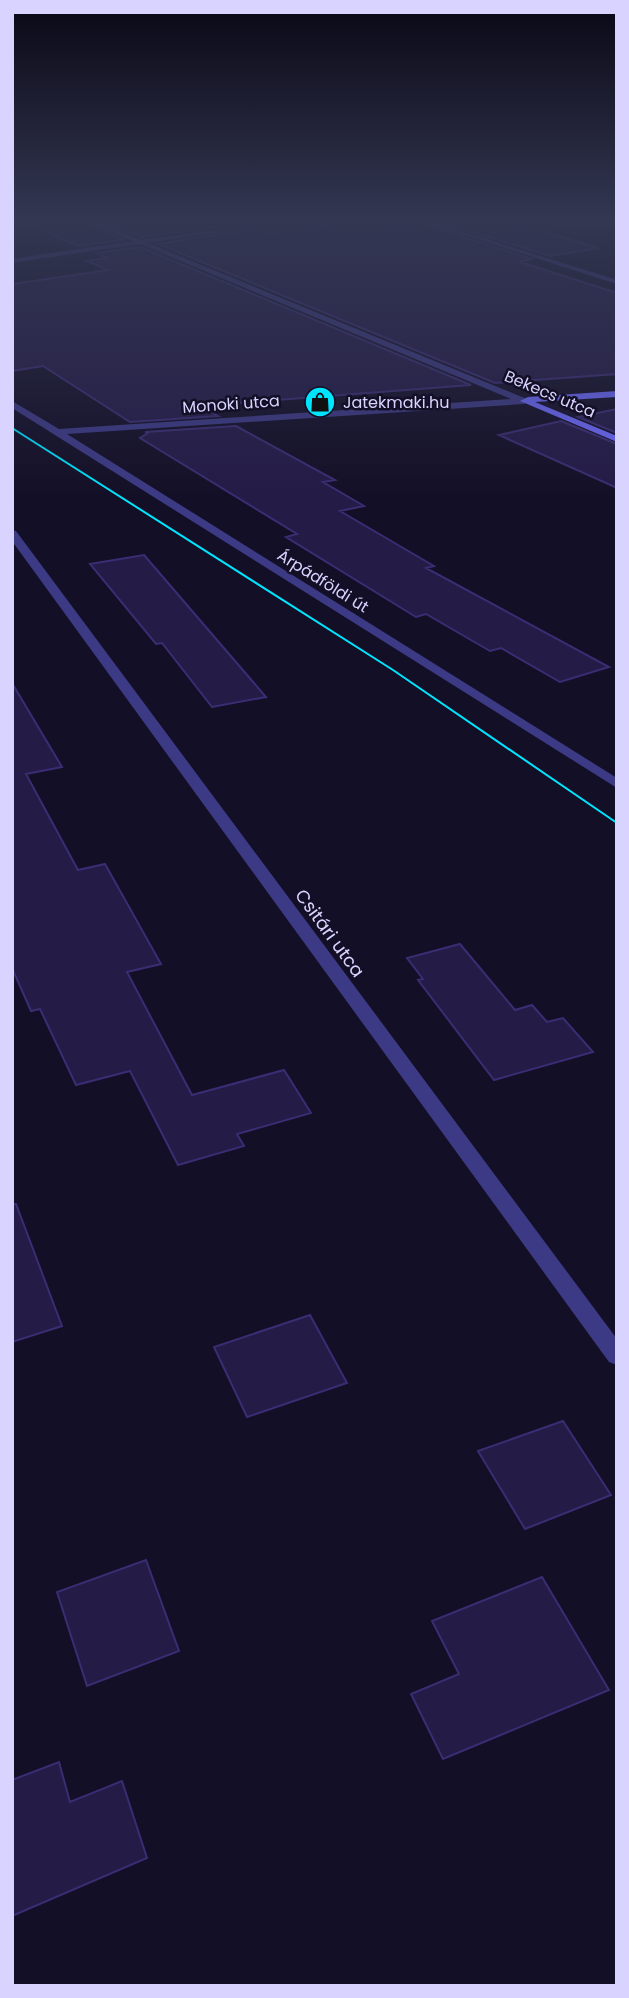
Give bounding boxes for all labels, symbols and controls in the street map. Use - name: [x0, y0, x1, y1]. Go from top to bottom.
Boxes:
- street label: Bekecs utca: [501, 364, 599, 424]
- shop icon: Jatekmaki.hu: [303, 385, 337, 419]
- street label: Monoki utca: [182, 389, 280, 419]
- place label: Jatekmaki.hu: [343, 391, 450, 414]
- street label: Árpádföldi út: [273, 544, 373, 618]
- street label: Csitári utca: [289, 884, 371, 982]

